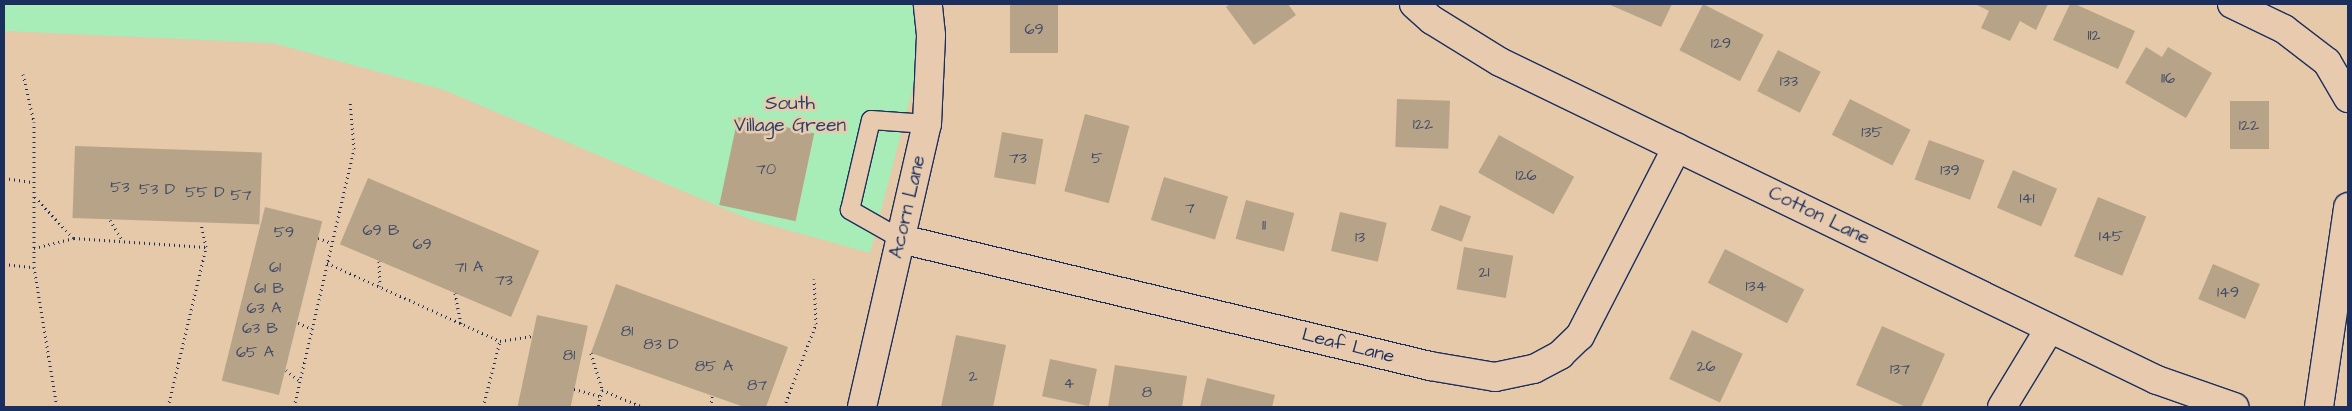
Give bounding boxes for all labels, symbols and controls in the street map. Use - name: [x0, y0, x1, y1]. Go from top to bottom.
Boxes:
- house number: 69: [1024, 19, 1044, 39]
- house number: 112: [2087, 25, 2101, 45]
- house number: 129: [1711, 33, 1731, 53]
- house number: 116: [2161, 68, 2175, 88]
- house number: 133: [1780, 71, 1798, 91]
- park label: South Village Green: [734, 93, 846, 137]
- house number: 122: [1413, 114, 1433, 134]
- house number: 122: [2239, 115, 2259, 135]
- house number: 135: [1861, 122, 1883, 142]
- house number: 73: [1009, 148, 1027, 168]
- house number: 5: [1091, 148, 1103, 168]
- street label: Acorn Lane: [885, 153, 931, 261]
- house number: 70: [756, 159, 776, 179]
- house number: 139: [1940, 160, 1960, 180]
- house number: 126: [1515, 165, 1537, 185]
- house number: 53: [110, 177, 130, 197]
- house number: 53 D: [139, 179, 175, 199]
- house number: 55 D: [185, 182, 225, 202]
- street label: Cotton Lane: [1765, 182, 1873, 250]
- house number: 57: [230, 185, 252, 205]
- house number: 141: [2020, 188, 2034, 208]
- house number: 7: [1185, 198, 1195, 218]
- house number: 11: [1262, 215, 1266, 235]
- house number: 69 B: [363, 220, 399, 240]
- house number: 59: [274, 222, 294, 242]
- house number: 145: [2099, 226, 2123, 246]
- house number: 13: [1355, 227, 1365, 247]
- house number: 69: [412, 234, 432, 254]
- house number: 61: [269, 257, 281, 277]
- house number: 71 A: [455, 257, 483, 277]
- house number: 21: [1478, 262, 1490, 282]
- house number: 73: [495, 270, 513, 290]
- house number: 134: [1745, 276, 1767, 296]
- house number: 61 B: [254, 278, 284, 298]
- house number: 149: [2217, 282, 2239, 302]
- house number: 63 A: [247, 298, 281, 318]
- house number: 63 B: [242, 318, 278, 338]
- house number: 81: [621, 321, 633, 341]
- street label: Leaf Lane: [1299, 323, 1397, 369]
- house number: 83 D: [643, 334, 679, 354]
- house number: 65 A: [236, 342, 274, 362]
- house number: 81: [563, 345, 575, 365]
- house number: 85 A: [695, 356, 733, 376]
- house number: 26: [1696, 356, 1716, 376]
- house number: 137: [1890, 359, 1910, 379]
- house number: 2: [968, 366, 978, 386]
- house number: 4: [1064, 373, 1074, 393]
- house number: 87: [747, 375, 767, 395]
- house number: 8: [1142, 382, 1152, 402]

